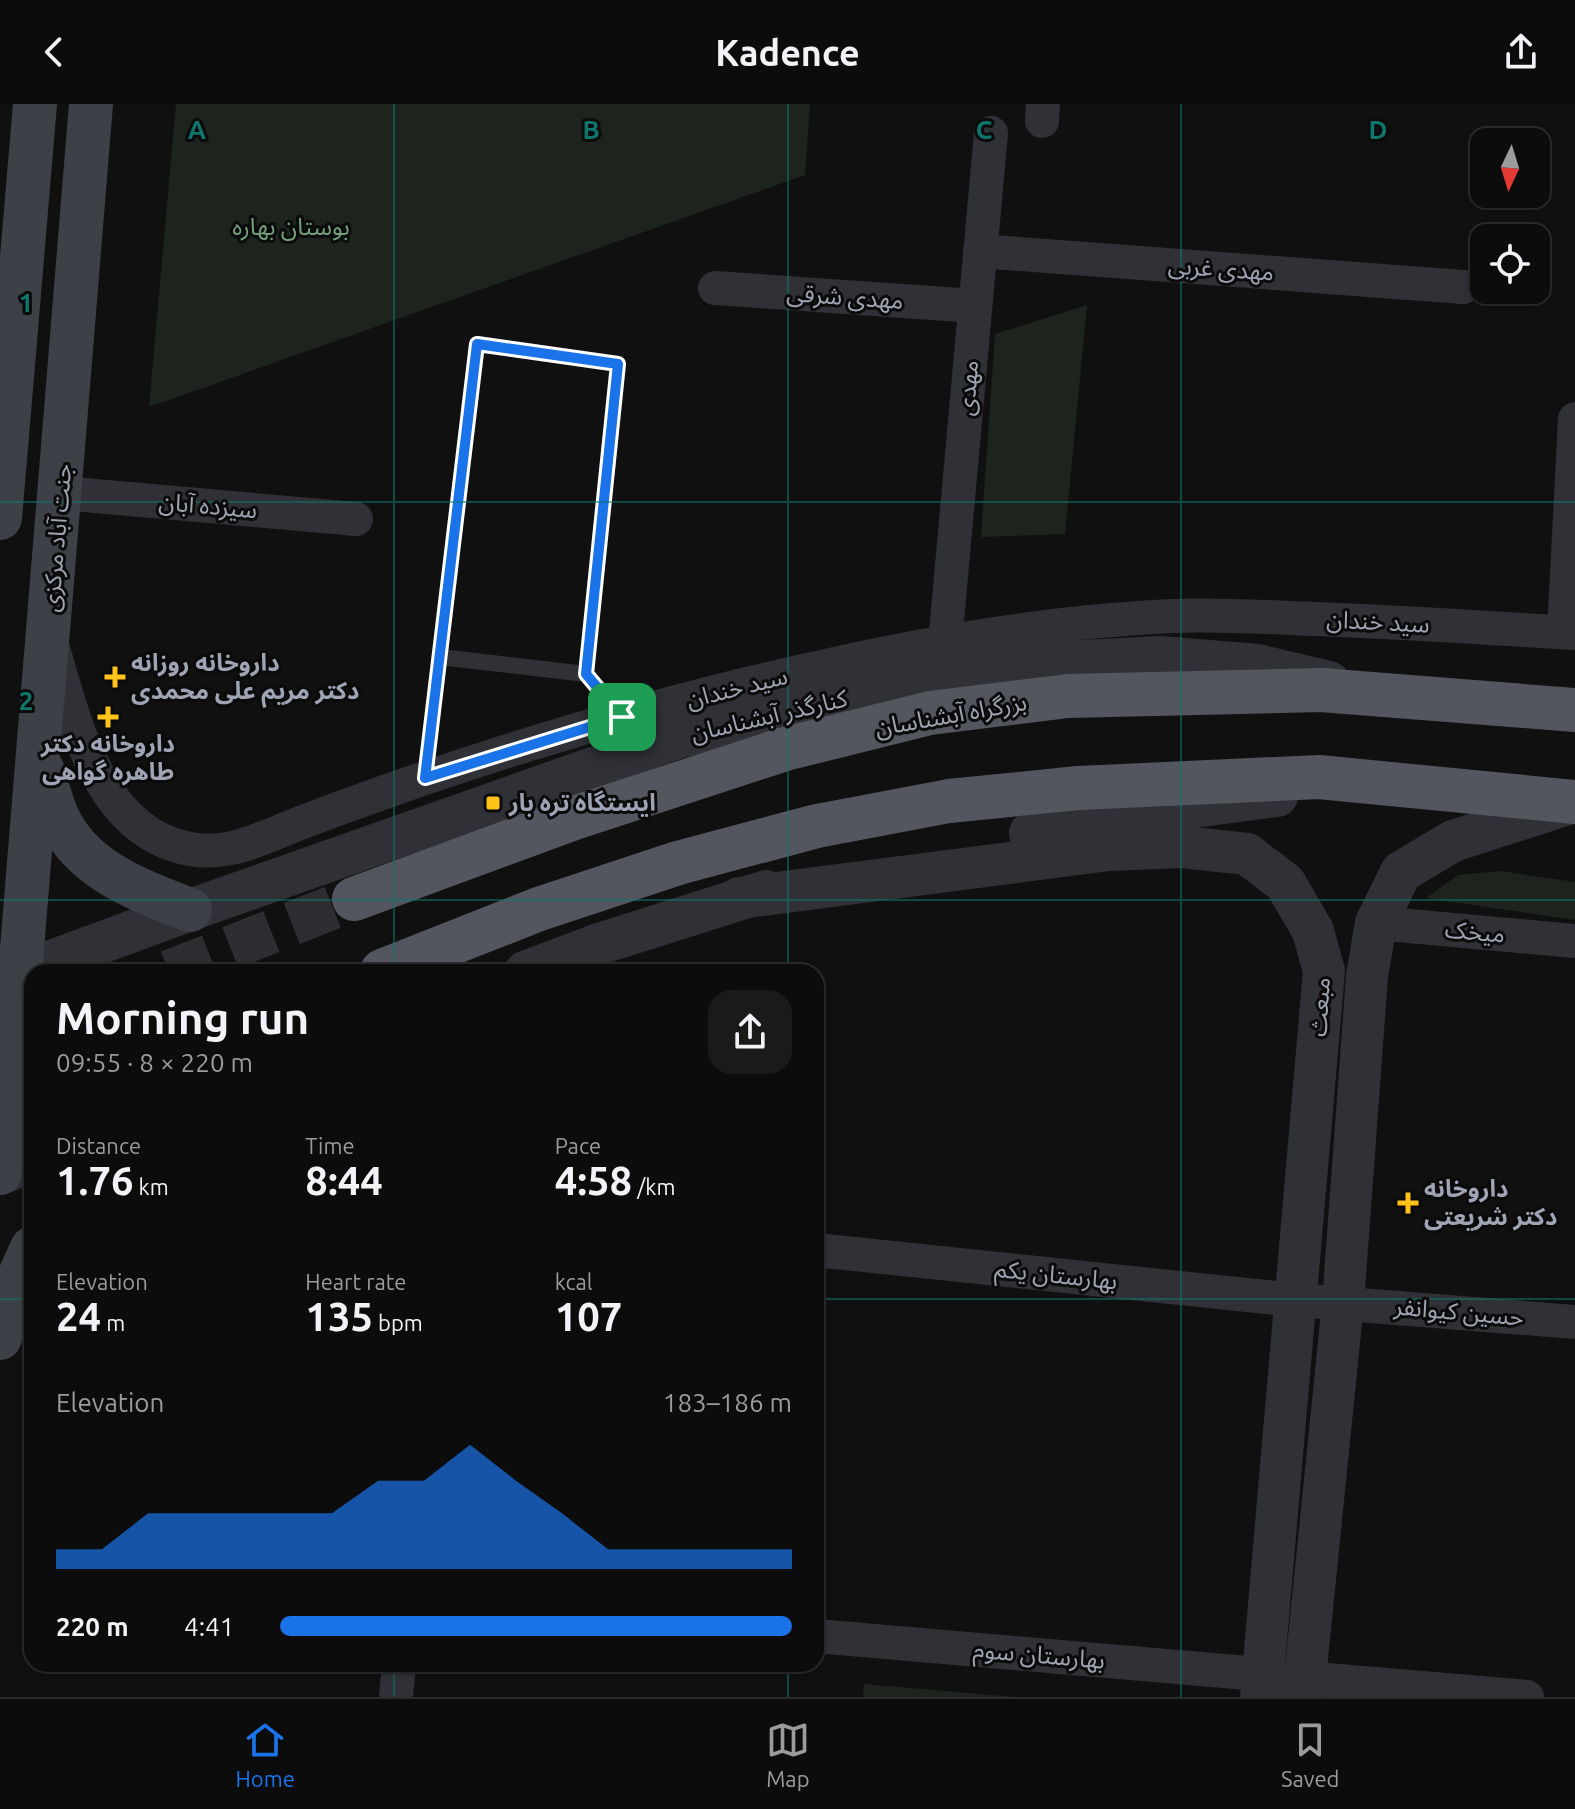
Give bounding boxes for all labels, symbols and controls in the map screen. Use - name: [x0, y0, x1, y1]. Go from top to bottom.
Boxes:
- icon: back: [32, 30, 76, 74]
- icon: share: [1499, 30, 1543, 74]
- text: Kadence: [715, 32, 860, 73]
- text: A: [188, 115, 207, 144]
- text: B: [582, 115, 600, 144]
- text: C: [976, 115, 993, 144]
- text: D: [1369, 115, 1387, 144]
- north arrow: [1470, 128, 1550, 208]
- map controls: [1470, 128, 1550, 304]
- park label: بوستان بهاره: [232, 213, 350, 241]
- button: locate: [1470, 224, 1550, 304]
- street label: مهدی غربی: [1167, 251, 1275, 287]
- street label: مهدی شرقی: [786, 279, 904, 315]
- text: 1: [19, 288, 33, 317]
- street label: مهدی: [952, 359, 984, 417]
- street label: جنت آباد مرکزی: [37, 463, 77, 613]
- street label: سیزده آبان: [158, 488, 258, 524]
- street label: سید خندان: [1326, 605, 1430, 639]
- place label: داروخانه روزانه دکتر مریم علی محمدی: [131, 649, 359, 708]
- street label: سید خندان: [683, 662, 791, 714]
- marker: داروخانه روزانه دکتر مریم علی محمدی: [106, 668, 124, 686]
- pin: [588, 683, 656, 751]
- street label: کنارگذر آبشناسان: [688, 684, 851, 748]
- text: 2: [19, 686, 33, 715]
- street label: بزرگراه آبشناسان: [873, 688, 1029, 742]
- icon: arrive: [600, 695, 644, 739]
- marker: داروخانه دکتر طاهره گواهی: [99, 708, 117, 726]
- place label: داروخانه دکتر طاهره گواهی: [40, 730, 175, 786]
- place label: ایستگاه تره بار: [508, 789, 656, 817]
- marker: ایستگاه تره بار: [484, 794, 502, 812]
- street label: میخک: [1444, 915, 1506, 948]
- street label: مبعث: [1304, 976, 1335, 1038]
- button: share: [708, 990, 792, 1074]
- text: Morning run: [56, 993, 309, 1042]
- text: 09:55 · 8 × 220 m: [56, 1048, 253, 1077]
- text: Distance: [56, 1133, 141, 1158]
- text: Time: [305, 1133, 355, 1158]
- text: Pace: [555, 1133, 601, 1158]
- text: 1.76: [56, 1158, 134, 1203]
- text: 8:44: [305, 1158, 383, 1203]
- text: 4:58: [555, 1158, 632, 1203]
- text: km: [134, 1174, 169, 1199]
- text: /km: [632, 1174, 675, 1199]
- place label: داروخانه دکتر شریعتی: [1424, 1175, 1557, 1231]
- marker: داروخانه دکتر شریعتی: [1399, 1194, 1417, 1212]
- street label: بهارستان یکم: [993, 1255, 1119, 1298]
- text: Elevation: [56, 1269, 148, 1294]
- text: Heart rate: [305, 1269, 407, 1294]
- text: kcal: [555, 1269, 593, 1294]
- street label: حسین کیوانفر: [1392, 1292, 1525, 1332]
- text: 24: [56, 1294, 101, 1339]
- text: 135: [305, 1294, 373, 1339]
- text: 107: [555, 1294, 622, 1339]
- text: m: [101, 1310, 125, 1335]
- text: bpm: [373, 1310, 423, 1335]
- text: Elevation: [56, 1388, 164, 1417]
- text: 183–186 m: [663, 1388, 792, 1417]
- text: 220 m: [56, 1612, 129, 1641]
- text: 4:41: [184, 1612, 234, 1641]
- street label: بهارستان سوم: [972, 1635, 1106, 1679]
- tab: Home: [236, 1718, 295, 1791]
- tab: Map: [766, 1718, 810, 1791]
- tab: Saved: [1281, 1718, 1339, 1791]

